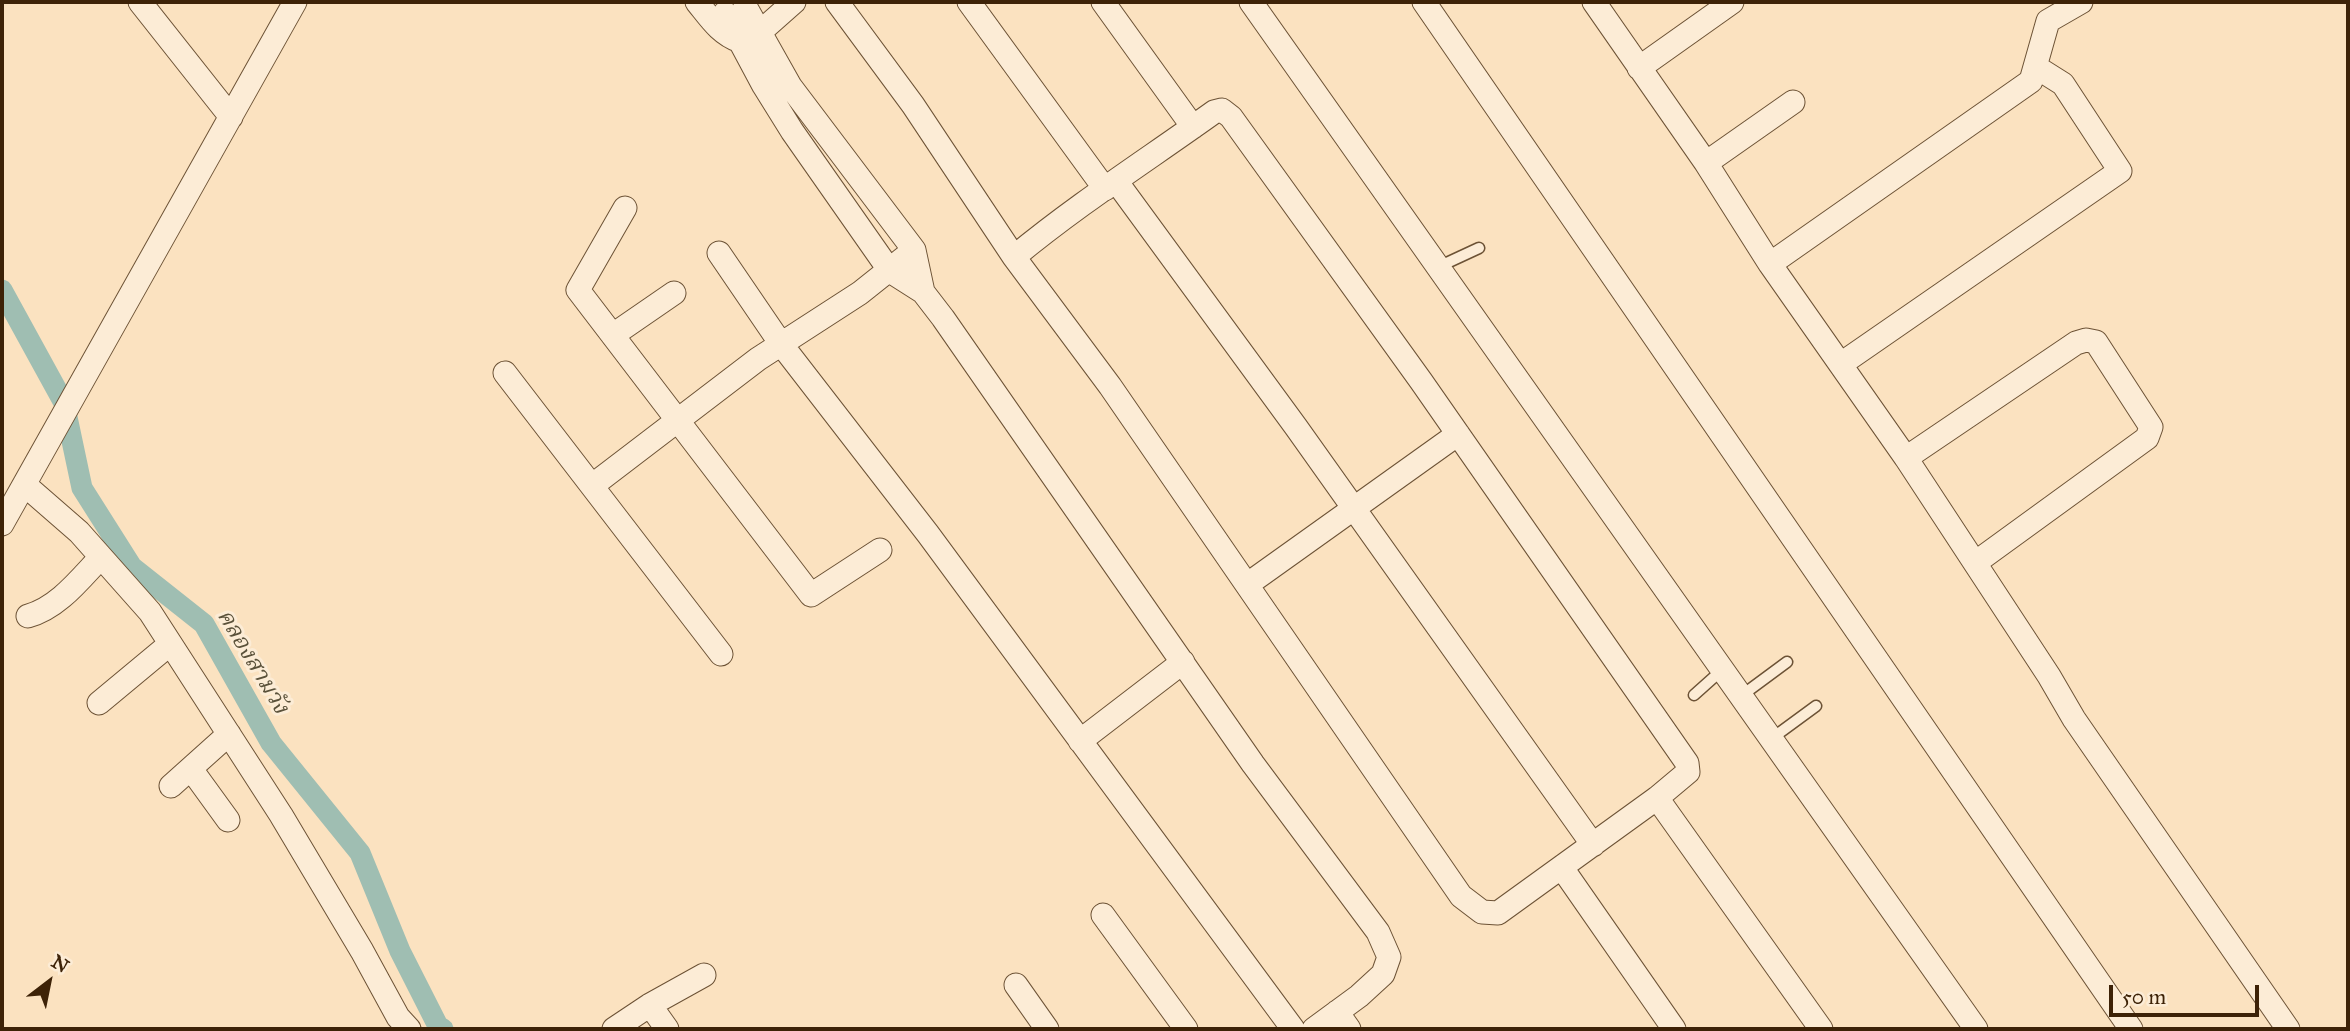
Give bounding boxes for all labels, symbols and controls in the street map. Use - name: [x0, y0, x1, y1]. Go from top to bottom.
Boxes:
- water label: คลองสามวัง: [210, 605, 294, 719]
- north arrow: [14, 947, 84, 1017]
- text: N: [47, 950, 73, 978]
- scale bar: [2112, 972, 2262, 1016]
- text: 50 m: [2122, 984, 2166, 1010]

